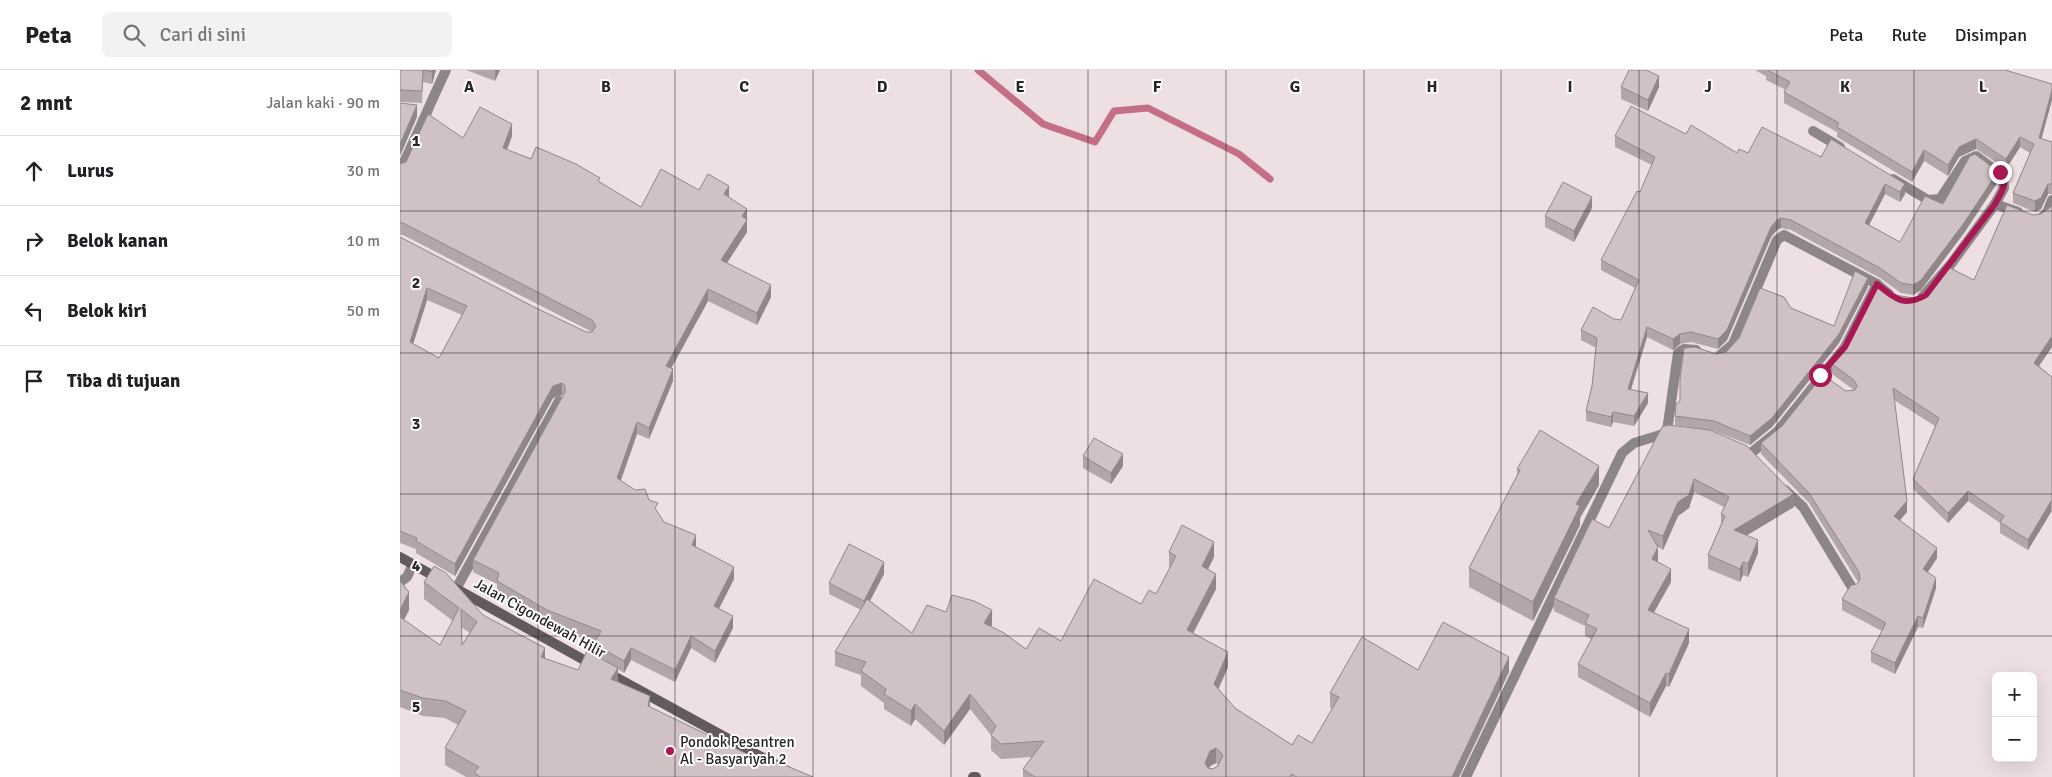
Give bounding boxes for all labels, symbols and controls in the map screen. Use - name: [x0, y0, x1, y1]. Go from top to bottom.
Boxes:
- search box: [102, 12, 452, 57]
- text: Peta: [25, 20, 72, 50]
- icon: search: [120, 21, 148, 49]
- text: Cari di sini: [160, 23, 246, 47]
- text: Peta: [1829, 24, 1863, 46]
- text: Rute: [1891, 24, 1927, 46]
- text: Disimpan: [1955, 24, 2027, 46]
- text: A: [464, 77, 475, 97]
- text: B: [601, 77, 611, 97]
- text: C: [739, 77, 749, 97]
- text: D: [877, 77, 888, 97]
- text: E: [1015, 77, 1025, 97]
- text: F: [1153, 77, 1162, 97]
- text: G: [1290, 77, 1300, 97]
- text: H: [1427, 77, 1437, 97]
- text: I: [1567, 77, 1573, 97]
- text: J: [1704, 77, 1712, 97]
- text: K: [1840, 77, 1850, 97]
- text: L: [1979, 77, 1988, 97]
- text: 2 mnt: [20, 90, 72, 116]
- text: Jalan kaki · 90 m: [266, 93, 380, 113]
- text: 1: [412, 131, 421, 151]
- icon: ahead: [20, 157, 48, 185]
- text: Lurus: [67, 159, 114, 183]
- text: 30 m: [346, 161, 380, 181]
- route end: [1989, 161, 2012, 184]
- icon: right: [20, 227, 48, 255]
- text: Belok kanan: [67, 229, 168, 253]
- text: 10 m: [346, 231, 380, 251]
- text: 2: [412, 273, 420, 293]
- icon: left: [20, 297, 48, 325]
- text: Belok kiri: [67, 299, 147, 323]
- text: 50 m: [346, 301, 380, 321]
- route start: [1809, 364, 1832, 387]
- icon: arrive: [20, 367, 48, 395]
- text: Tiba di tujuan: [67, 369, 180, 393]
- text: 3: [412, 414, 420, 434]
- text: 4: [412, 556, 421, 576]
- street label: Jalan Cigondewah Hilir: [471, 574, 609, 662]
- map controls: [1992, 672, 2037, 762]
- button: +: [1992, 672, 2037, 717]
- text: 5: [412, 697, 420, 717]
- button: −: [1992, 717, 2037, 762]
- place label: Pondok Pesantren Al - Basyariyah 2: [680, 733, 795, 768]
- marker: Pondok Pesantren Al - Basyariyah 2: [664, 745, 676, 757]

